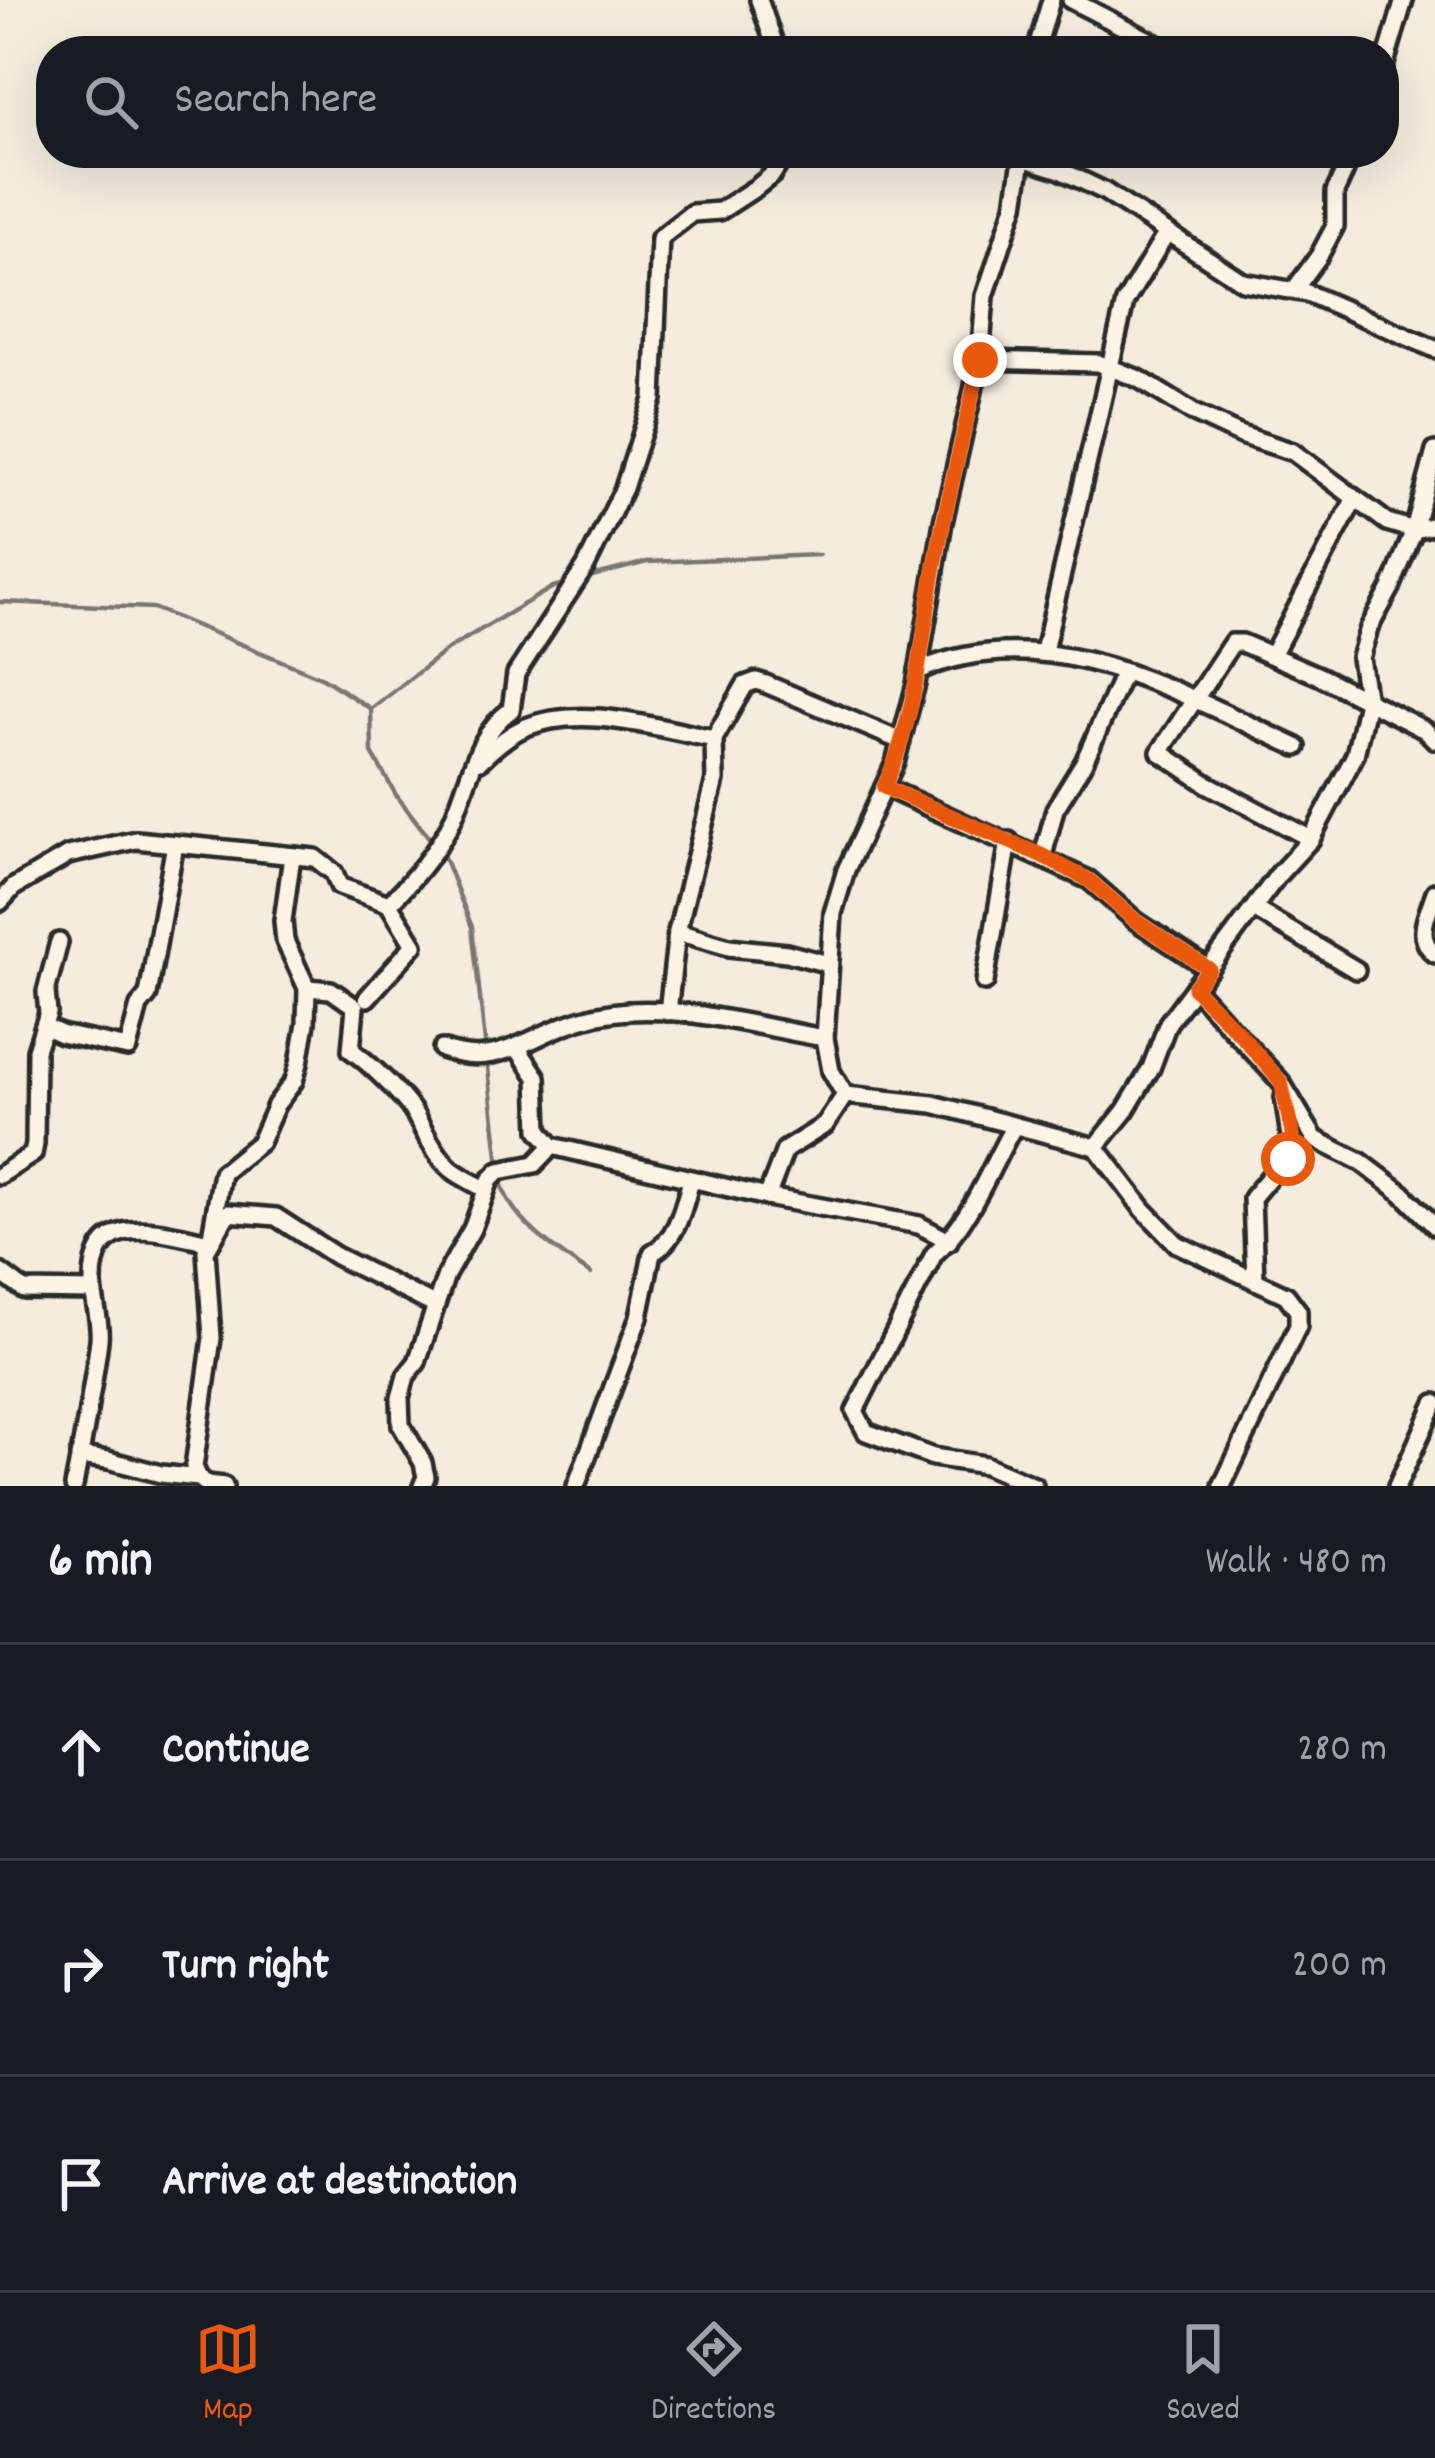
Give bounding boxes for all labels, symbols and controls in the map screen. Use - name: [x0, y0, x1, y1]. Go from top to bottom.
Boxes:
- search box: [36, 36, 1399, 168]
- icon: search: [78, 69, 144, 135]
- text: Search here: [174, 70, 377, 134]
- route end: [953, 333, 1007, 387]
- route start: [1261, 1132, 1315, 1186]
- text: 6 min: [48, 1528, 153, 1600]
- text: Walk · 480 m: [1205, 1537, 1387, 1592]
- icon: ahead: [48, 1719, 114, 1785]
- text: Continue: [162, 1720, 310, 1784]
- text: 280 m: [1297, 1724, 1387, 1779]
- icon: right: [48, 1935, 114, 2001]
- text: Turn right: [162, 1936, 329, 2000]
- text: 200 m: [1292, 1940, 1387, 1995]
- icon: arrive: [48, 2151, 114, 2217]
- text: Arrive at destination: [162, 2152, 517, 2216]
- tab: Map: [195, 2316, 261, 2435]
- tab: Directions: [651, 2316, 776, 2435]
- tab: Saved: [1166, 2316, 1240, 2435]

